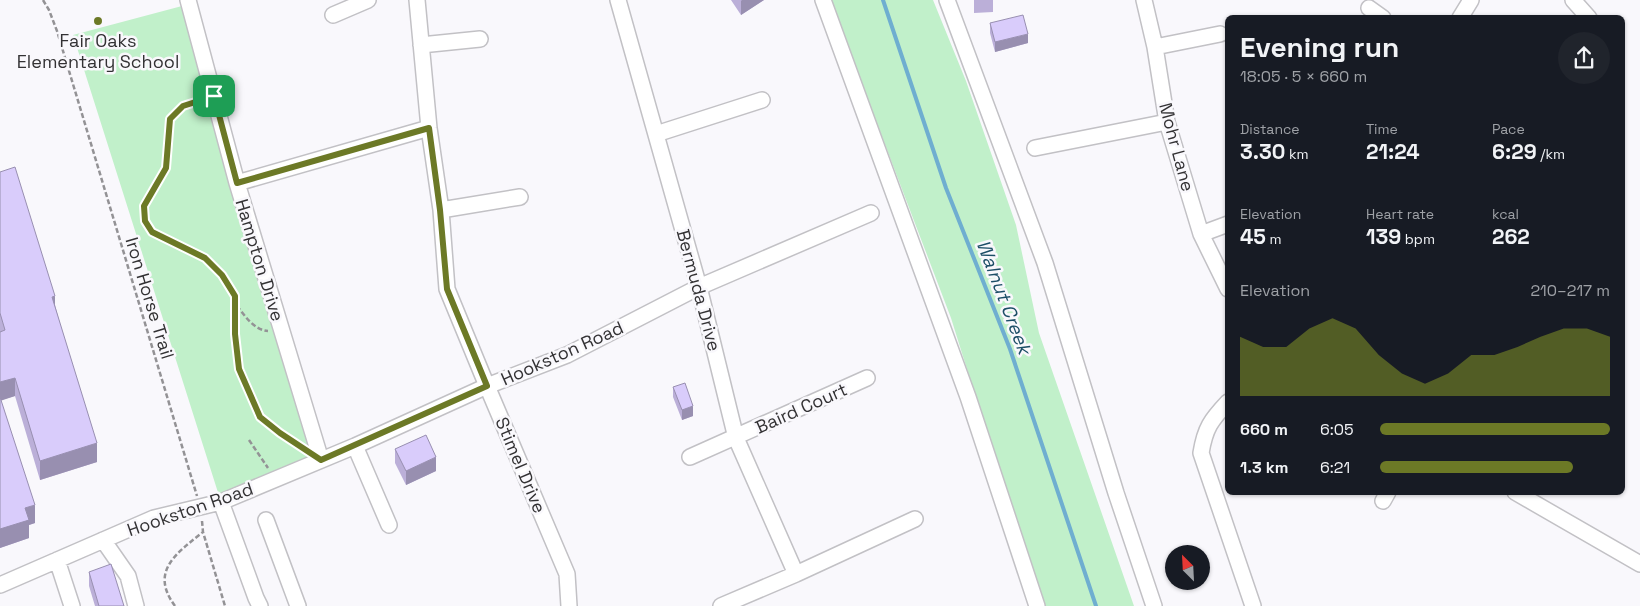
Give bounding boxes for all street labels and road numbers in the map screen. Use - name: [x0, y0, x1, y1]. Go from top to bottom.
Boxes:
- street label: Mohr Lane: [1154, 100, 1200, 194]
- street label: Hampton Drive: [230, 196, 290, 324]
- street label: Bermuda Drive: [672, 226, 726, 354]
- street label: Iron Horse Trail: [121, 234, 179, 362]
- street label: Hookston Road: [497, 316, 627, 390]
- street label: Baird Court: [752, 378, 850, 438]
- street label: Stimel Drive: [490, 414, 552, 516]
- street label: Hookston Road: [124, 477, 256, 541]

